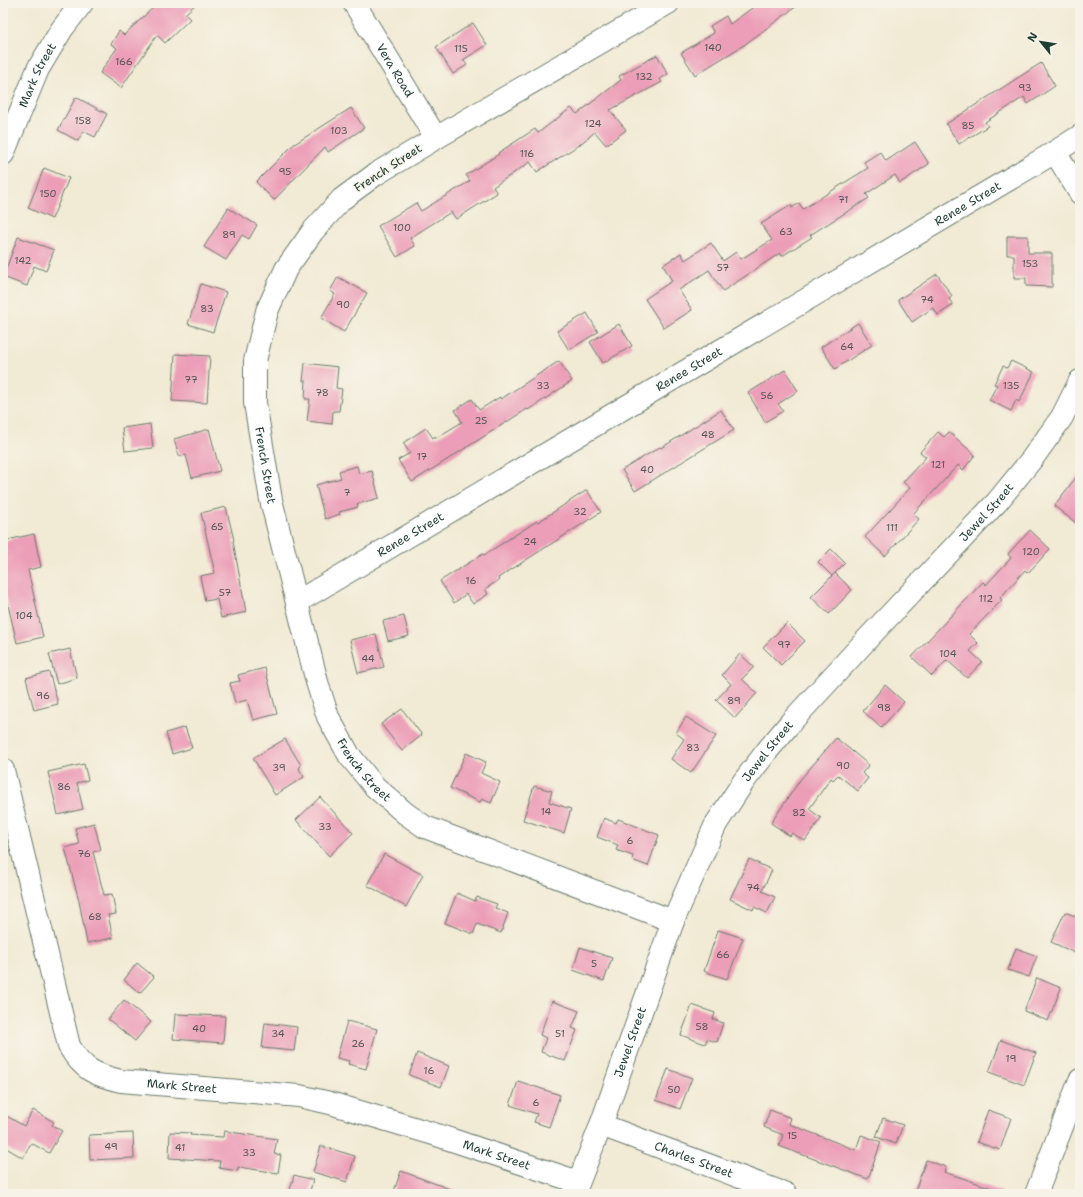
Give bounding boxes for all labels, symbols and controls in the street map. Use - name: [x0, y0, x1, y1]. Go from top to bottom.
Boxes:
- north arrow: [1021, 22, 1061, 62]
- text: N: [1024, 29, 1042, 45]
- street label: Mark Street: [15, 40, 60, 110]
- street label: Vera Road: [373, 41, 418, 101]
- house number: 140: [704, 41, 722, 54]
- house number: 115: [454, 42, 468, 55]
- house number: 166: [115, 55, 133, 68]
- house number: 132: [635, 70, 653, 83]
- house number: 93: [1018, 81, 1032, 94]
- house number: 158: [75, 114, 91, 127]
- house number: 124: [584, 117, 602, 130]
- house number: 85: [962, 119, 974, 132]
- house number: 103: [330, 124, 348, 137]
- street label: French Street: [351, 140, 425, 196]
- house number: 116: [520, 147, 534, 160]
- house number: 95: [279, 165, 291, 178]
- street label: Renee Street: [931, 178, 1004, 230]
- house number: 150: [39, 187, 57, 200]
- house number: 71: [838, 193, 848, 206]
- house number: 100: [393, 221, 411, 234]
- house number: 63: [779, 225, 793, 238]
- house number: 89: [222, 228, 236, 241]
- house number: 142: [14, 254, 32, 267]
- house number: 153: [1022, 257, 1038, 270]
- house number: 57: [717, 261, 729, 274]
- house number: 74: [920, 293, 934, 306]
- house number: 90: [336, 298, 350, 311]
- house number: 83: [200, 302, 214, 315]
- house number: 64: [840, 340, 854, 353]
- street label: Renee Street: [653, 343, 725, 395]
- house number: 77: [184, 373, 198, 386]
- house number: 33: [536, 379, 550, 392]
- house number: 135: [1003, 379, 1019, 392]
- house number: 78: [315, 386, 329, 399]
- house number: 56: [761, 389, 773, 402]
- house number: 25: [475, 414, 487, 427]
- street label: French Street: [251, 425, 280, 506]
- house number: 48: [701, 428, 715, 441]
- house number: 17: [417, 450, 427, 463]
- house number: 121: [931, 458, 945, 471]
- house number: 40: [640, 463, 654, 476]
- street label: Jewel Street: [956, 480, 1017, 545]
- house number: 7: [344, 486, 351, 499]
- house number: 32: [573, 505, 587, 518]
- street label: Renee Street: [374, 509, 447, 561]
- house number: 65: [211, 520, 223, 533]
- house number: 111: [886, 521, 898, 534]
- house number: 24: [523, 535, 537, 548]
- house number: 120: [1022, 545, 1040, 558]
- house number: 16: [466, 574, 476, 587]
- house number: 57: [219, 586, 231, 599]
- house number: 112: [979, 592, 993, 605]
- house number: 104: [15, 609, 33, 622]
- house number: 97: [777, 638, 791, 651]
- house number: 104: [939, 647, 957, 660]
- house number: 44: [361, 652, 375, 665]
- house number: 96: [36, 689, 50, 702]
- house number: 89: [727, 694, 741, 707]
- house number: 98: [877, 701, 891, 714]
- street label: Jewel Street: [738, 717, 797, 785]
- street label: French Street: [333, 735, 394, 805]
- house number: 83: [686, 741, 700, 754]
- house number: 90: [836, 759, 850, 772]
- house number: 39: [272, 761, 286, 774]
- house number: 86: [57, 780, 71, 793]
- house number: 14: [541, 805, 551, 818]
- house number: 82: [792, 806, 806, 819]
- house number: 33: [318, 820, 332, 833]
- house number: 6: [627, 834, 634, 847]
- house number: 76: [77, 847, 91, 860]
- house number: 74: [746, 881, 760, 894]
- house number: 68: [88, 910, 102, 923]
- house number: 66: [716, 948, 730, 961]
- house number: 5: [591, 957, 597, 970]
- street label: Jewel Street: [610, 1005, 650, 1080]
- house number: 58: [696, 1020, 708, 1033]
- house number: 40: [192, 1022, 206, 1035]
- house number: 34: [271, 1027, 285, 1040]
- house number: 51: [555, 1027, 565, 1040]
- house number: 26: [351, 1037, 365, 1050]
- house number: 19: [1006, 1052, 1016, 1065]
- house number: 16: [424, 1064, 434, 1077]
- street label: Mark Street: [146, 1075, 218, 1097]
- house number: 50: [667, 1083, 681, 1096]
- house number: 6: [533, 1096, 540, 1109]
- house number: 15: [787, 1129, 797, 1142]
- street label: Mark Street: [461, 1136, 533, 1174]
- street label: Charles Street: [652, 1138, 735, 1182]
- house number: 49: [104, 1140, 118, 1153]
- house number: 41: [175, 1141, 185, 1154]
- house number: 33: [242, 1146, 256, 1159]

